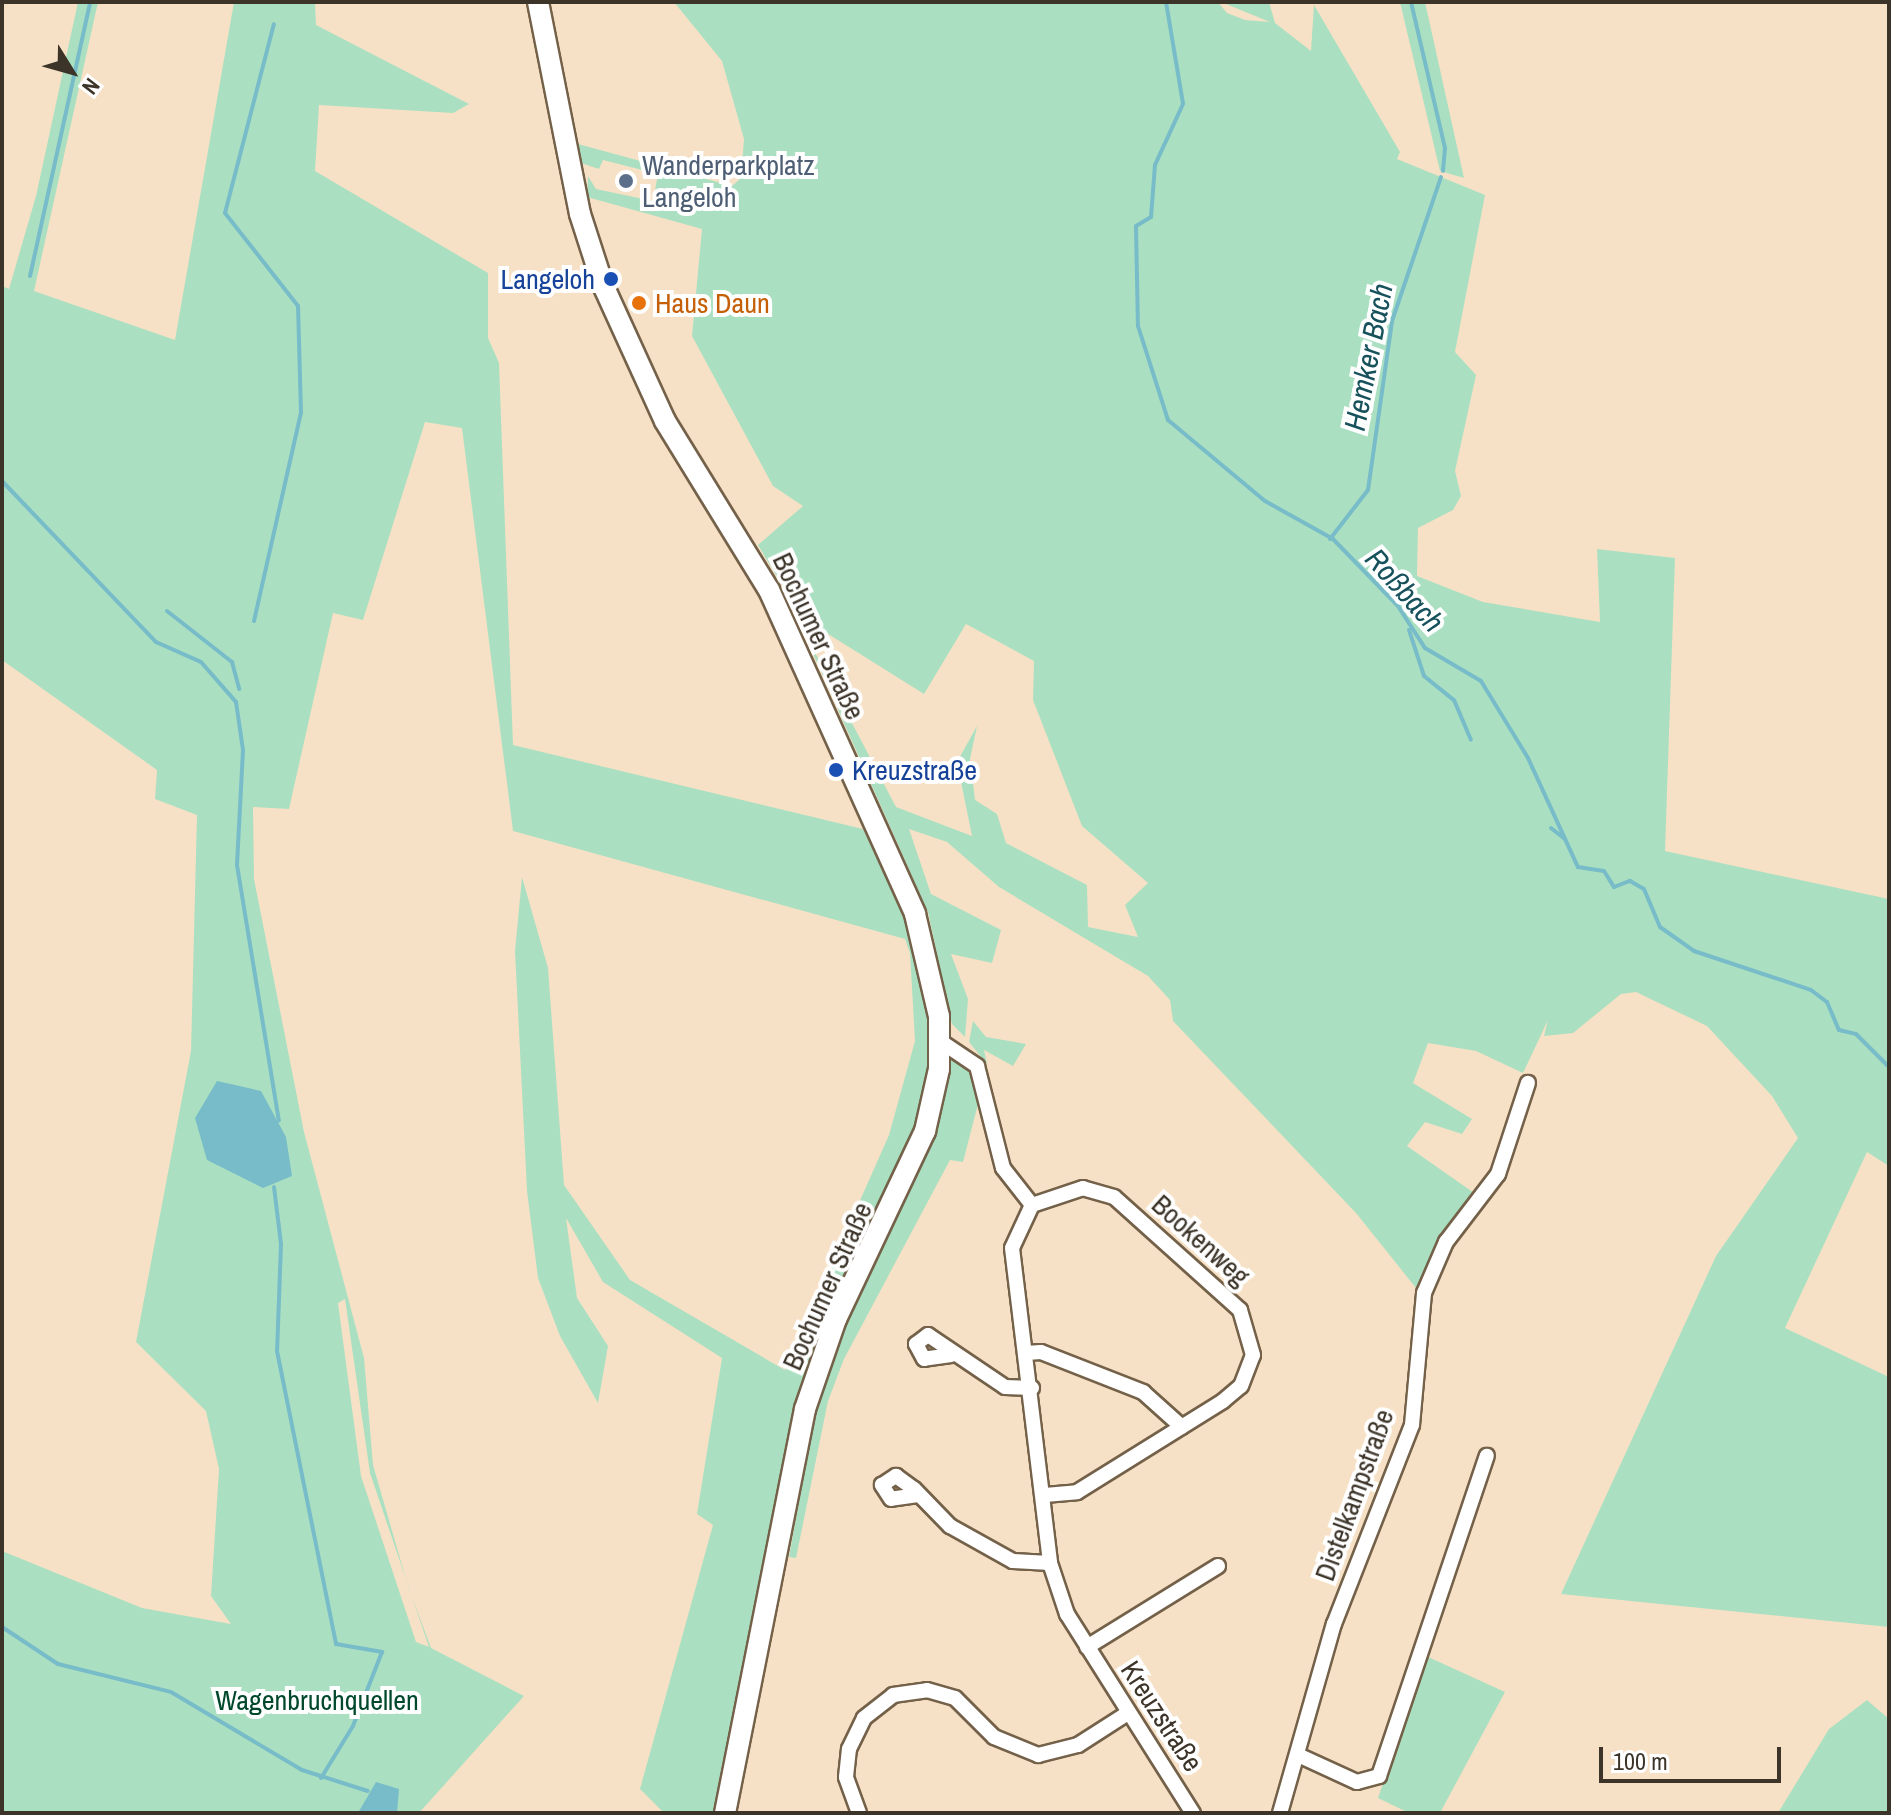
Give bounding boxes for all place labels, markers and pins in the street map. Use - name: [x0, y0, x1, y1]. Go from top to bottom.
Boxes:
- place label: Wanderparkplatz Langeloh: [642, 148, 815, 214]
- marker: Wanderparkplatz Langeloh: [617, 172, 635, 190]
- place label: Langeloh: [501, 262, 595, 296]
- marker: Langeloh: [602, 270, 620, 288]
- place label: Haus Daun: [655, 286, 770, 320]
- marker: Haus Daun: [630, 294, 648, 312]
- place label: Kreuzstraße: [852, 753, 977, 787]
- marker: Kreuzstraße: [827, 761, 845, 779]

